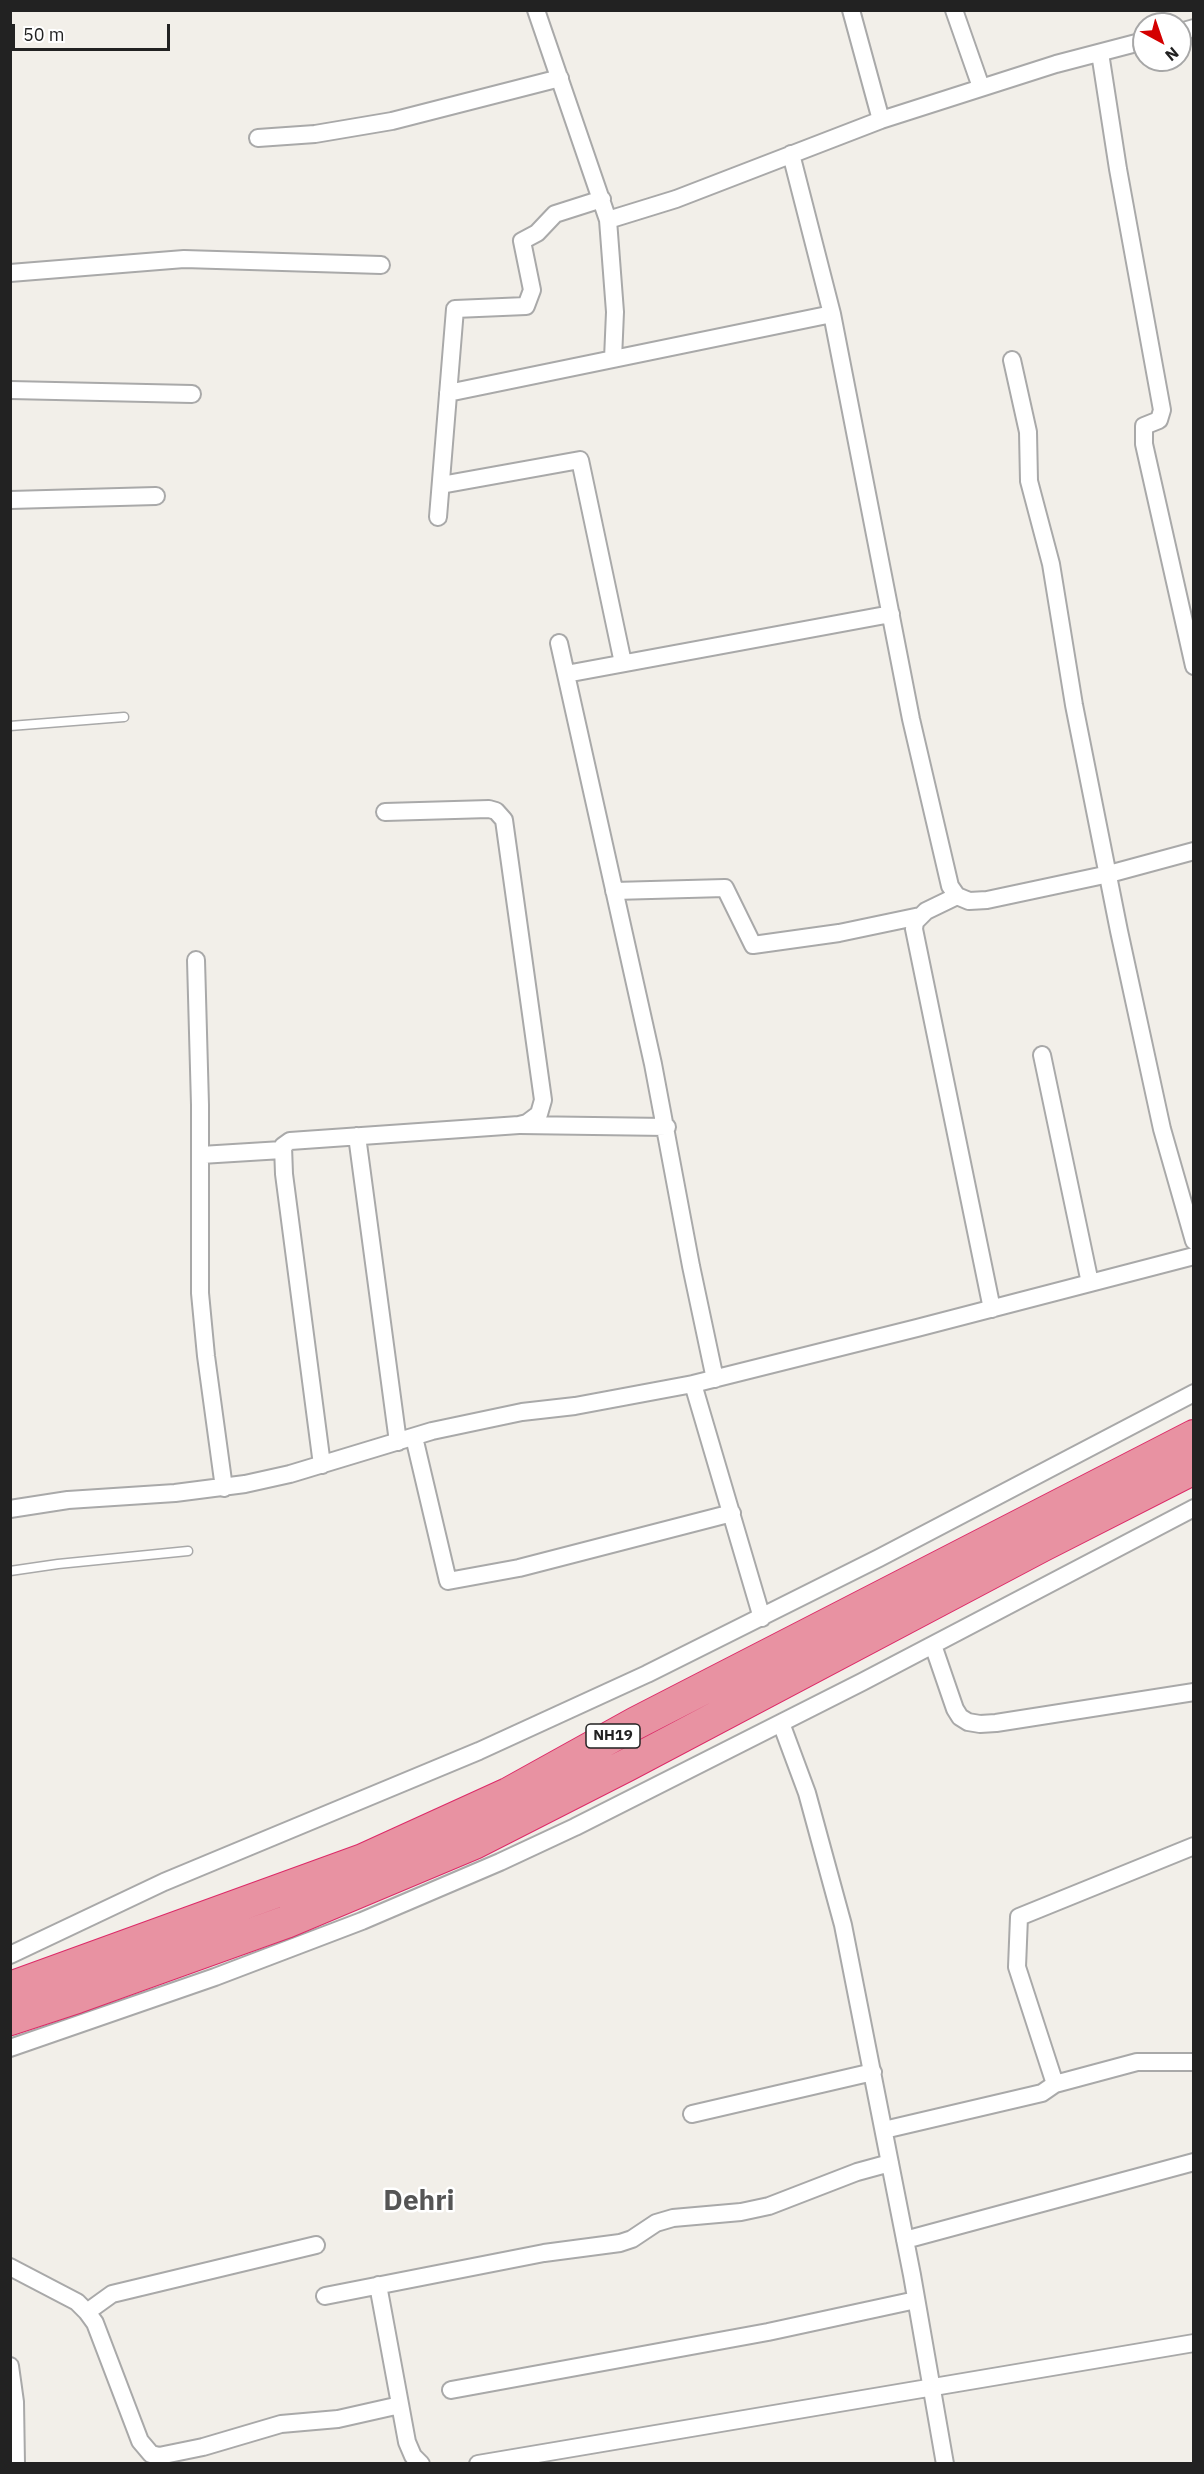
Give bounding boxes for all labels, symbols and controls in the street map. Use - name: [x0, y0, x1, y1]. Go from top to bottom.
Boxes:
- scale bar: [15, 12, 172, 50]
- north arrow: [1132, 12, 1192, 72]
- text: 50 m: [23, 23, 65, 46]
- text: N: [1161, 43, 1183, 66]
- road number: NH19: [586, 1724, 640, 1748]
- district label: Dehri: [383, 2185, 455, 2219]

